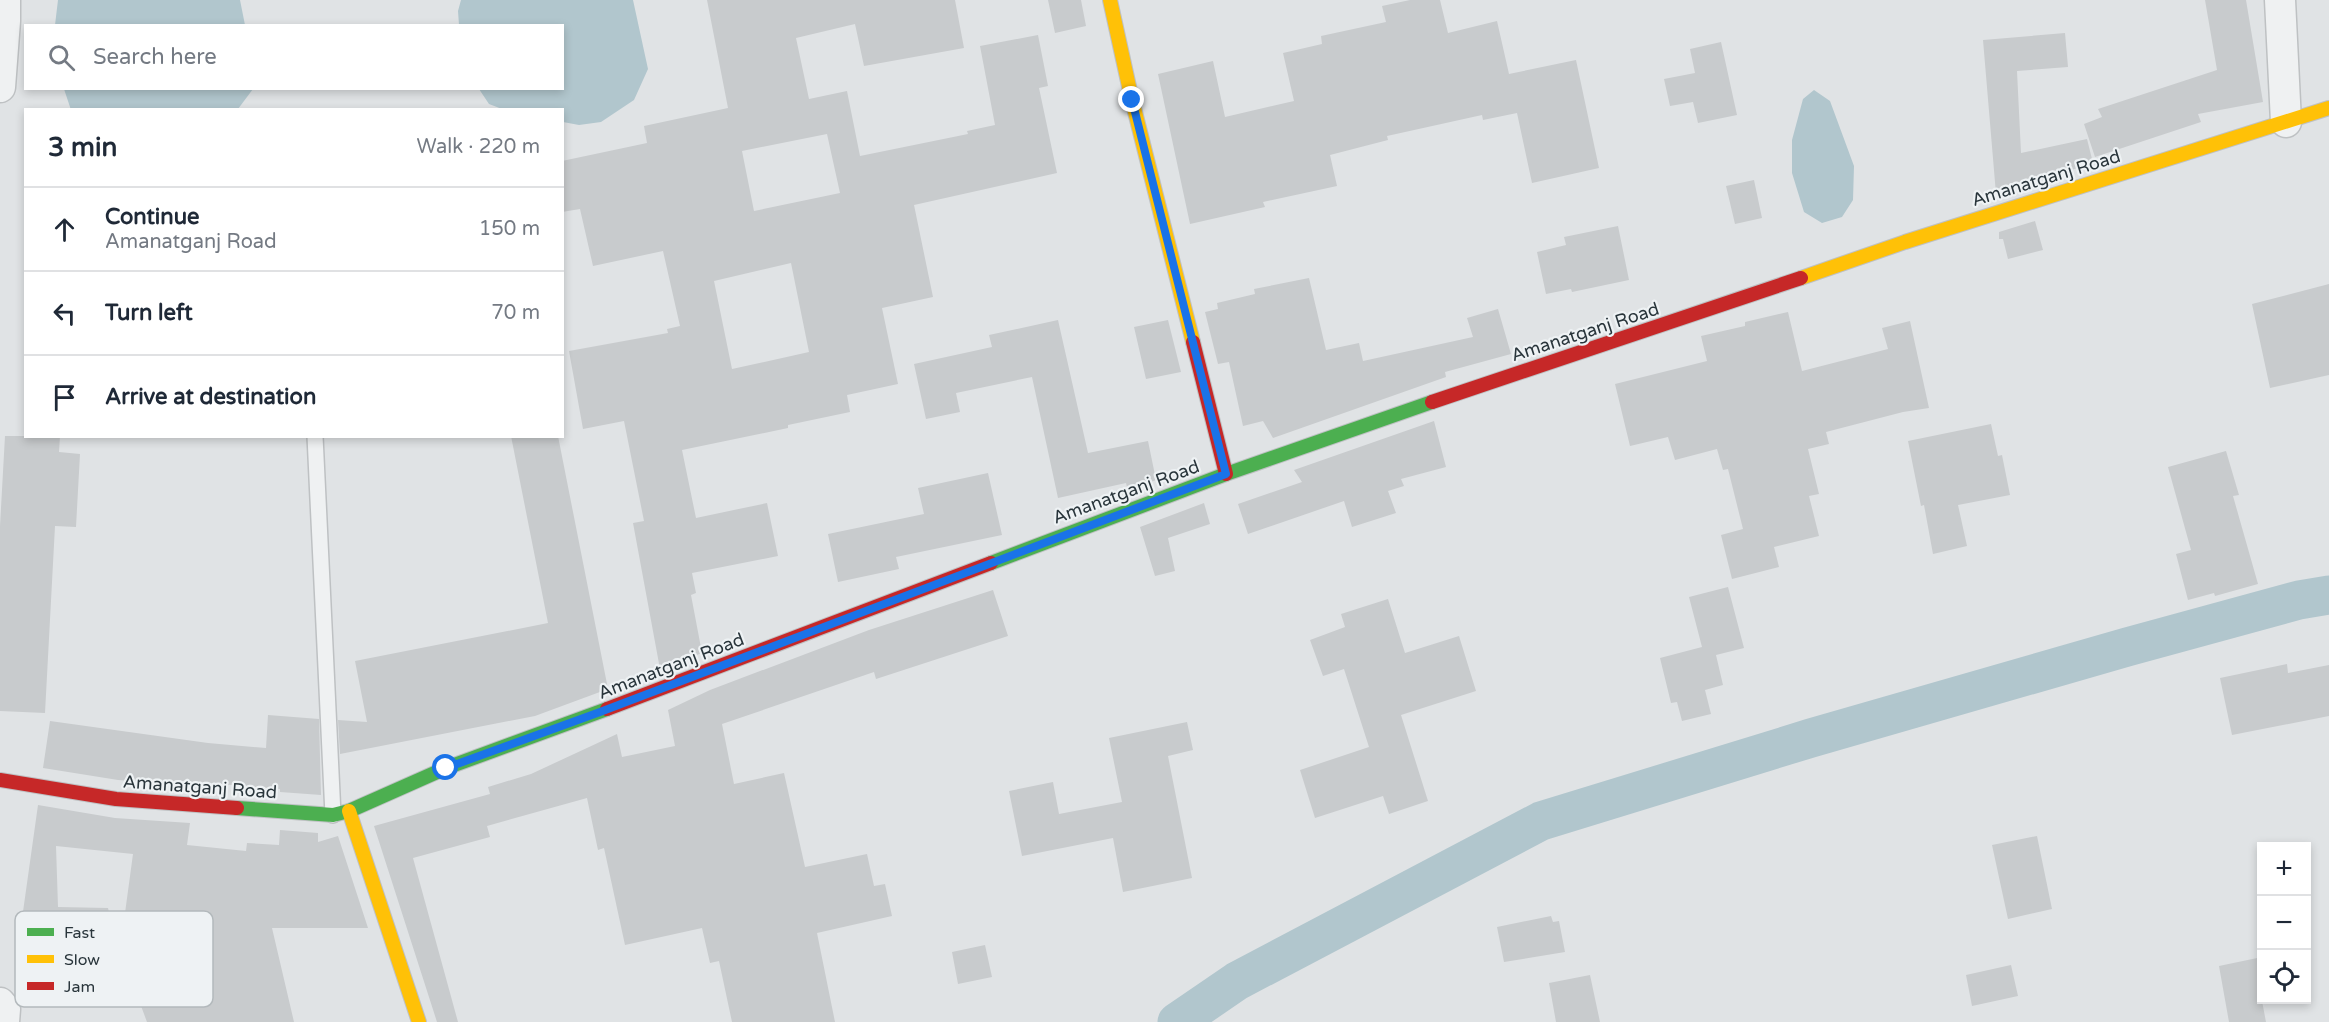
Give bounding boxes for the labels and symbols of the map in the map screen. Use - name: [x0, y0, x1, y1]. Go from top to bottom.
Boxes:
- route end: [1118, 86, 1144, 112]
- street label: Amanatganj Road: [1969, 145, 2123, 211]
- street label: Amanatganj Road: [1508, 298, 1662, 366]
- street label: Amanatganj Road: [1050, 455, 1202, 529]
- street label: Amanatganj Road: [595, 628, 747, 704]
- route start: [432, 754, 458, 780]
- street label: Amanatganj Road: [122, 771, 278, 803]
- legend: [15, 911, 213, 1007]
- text: Fast: [64, 923, 95, 943]
- text: Slow: [64, 950, 100, 970]
- text: Jam: [64, 977, 95, 997]

